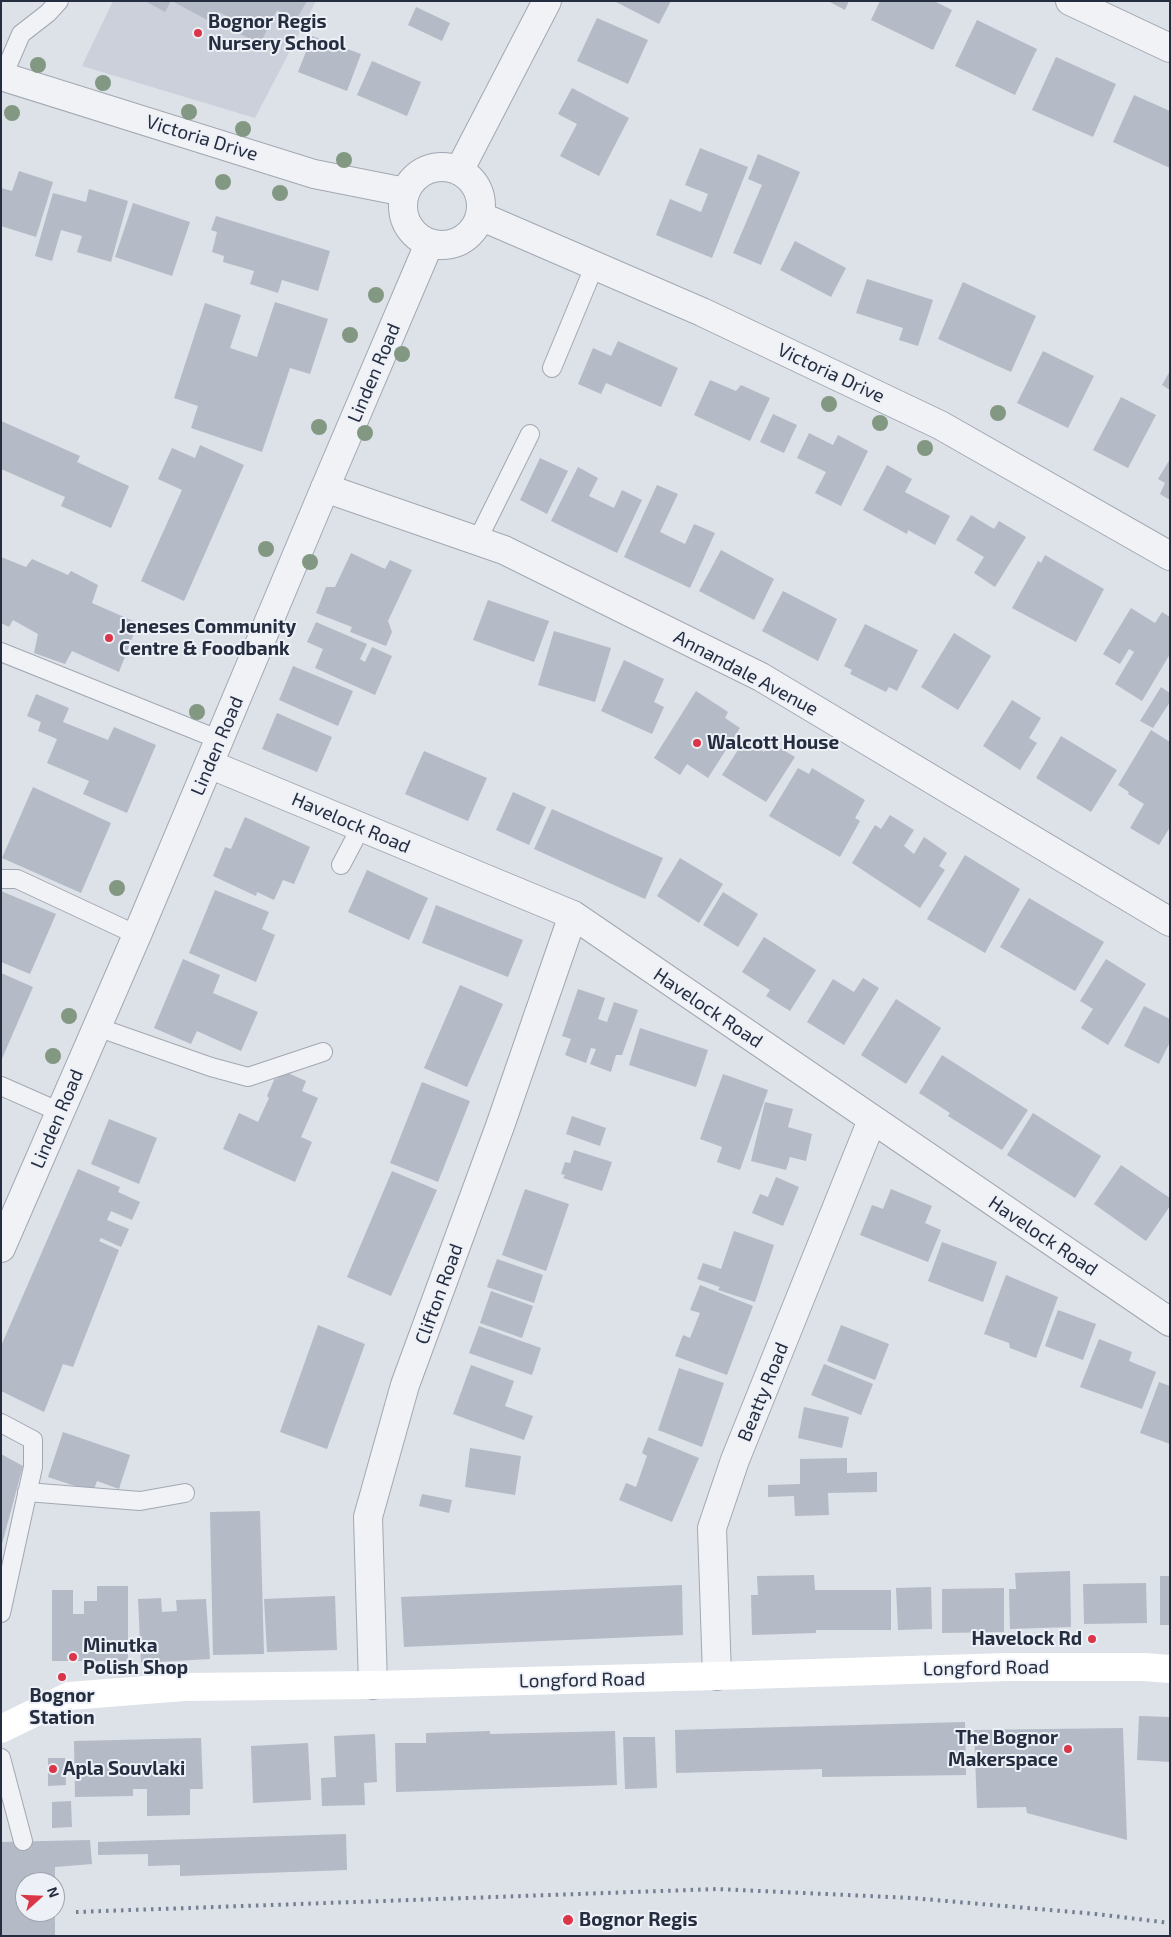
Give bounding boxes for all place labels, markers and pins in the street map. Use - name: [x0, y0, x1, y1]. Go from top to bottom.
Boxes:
- place label: Bognor Regis Nursery School: [208, 11, 346, 55]
- marker: Bognor Regis Nursery School: [192, 27, 204, 39]
- place label: Jeneses Community Centre & Foodbank: [119, 616, 296, 660]
- marker: Jeneses Community Centre & Foodbank: [103, 632, 115, 644]
- place label: Walcott House: [707, 732, 839, 754]
- marker: Walcott House: [691, 737, 703, 749]
- place label: Havelock Rd: [971, 1628, 1082, 1650]
- marker: Havelock Rd: [1086, 1633, 1098, 1645]
- place label: Minutka Polish Shop: [83, 1635, 188, 1679]
- marker: Minutka Polish Shop: [67, 1651, 79, 1663]
- marker: Bognor Station: [56, 1671, 68, 1683]
- place label: Bognor Station: [29, 1685, 95, 1729]
- place label: The Bognor Makerspace: [948, 1727, 1058, 1771]
- marker: The Bognor Makerspace: [1062, 1743, 1074, 1755]
- place label: Apla Souvlaki: [63, 1758, 185, 1780]
- marker: Apla Souvlaki: [47, 1763, 59, 1775]
- place label: Bognor Regis: [579, 1909, 698, 1931]
- marker: Bognor Regis: [561, 1913, 575, 1927]

